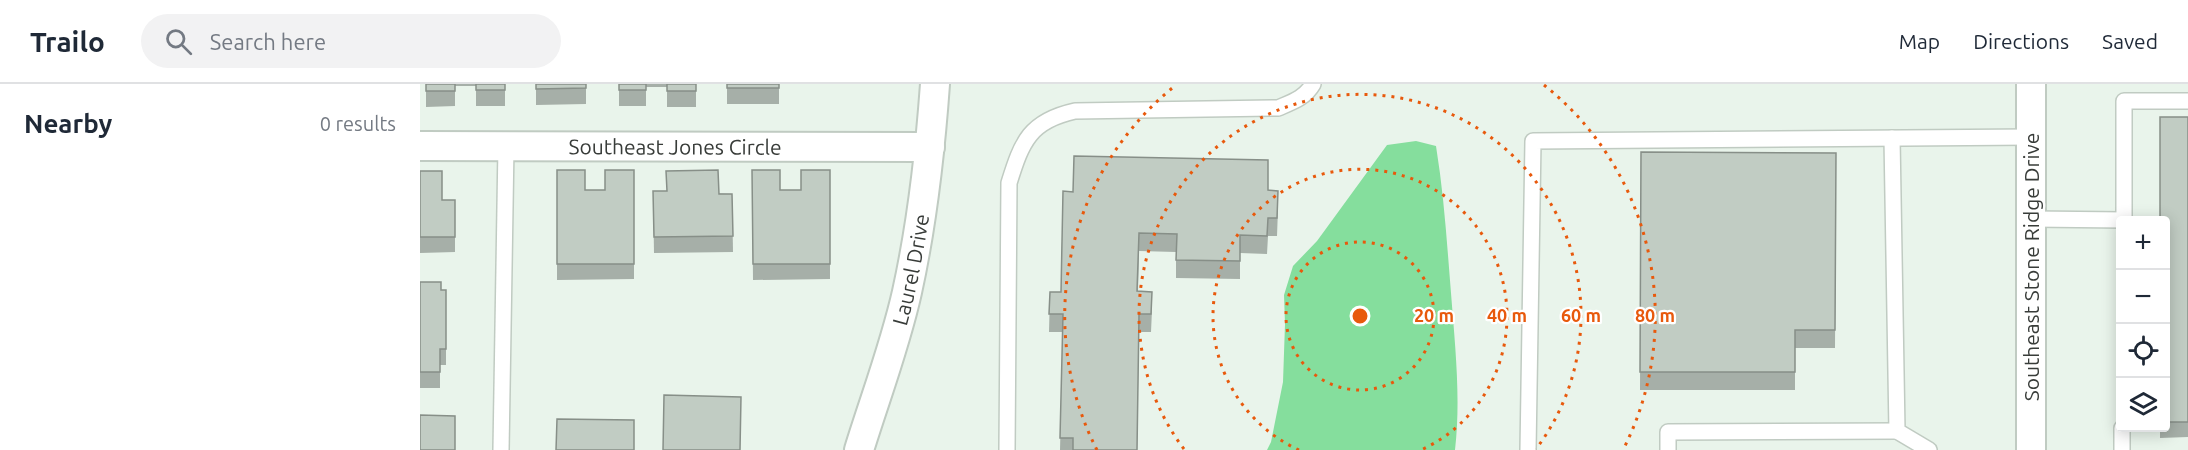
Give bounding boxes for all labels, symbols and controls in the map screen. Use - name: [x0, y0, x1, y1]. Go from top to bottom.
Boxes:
- search box: [141, 14, 561, 68]
- icon: search: [162, 25, 195, 58]
- text: Trailo: [30, 26, 105, 57]
- text: Search here: [210, 29, 326, 54]
- text: Map: [1899, 29, 1940, 53]
- text: Directions: [1973, 29, 2069, 53]
- text: Saved: [2102, 29, 2158, 53]
- text: Nearby: [24, 109, 112, 138]
- text: 0 results: [320, 112, 396, 135]
- street label: Southeast Stone Ridge Drive: [2019, 133, 2043, 401]
- street label: Southeast Jones Circle: [568, 134, 782, 159]
- street label: Laurel Drive: [887, 212, 933, 328]
- map controls: [2116, 216, 2170, 432]
- button: +: [2116, 216, 2170, 270]
- button: −: [2116, 270, 2170, 324]
- text: 20 m: [1414, 305, 1454, 325]
- text: 40 m: [1487, 305, 1527, 325]
- text: 60 m: [1561, 305, 1601, 325]
- text: 80 m: [1635, 305, 1675, 325]
- centre of rings: [1350, 306, 1370, 326]
- button: locate: [2116, 324, 2170, 378]
- button: layers: [2116, 378, 2170, 432]

